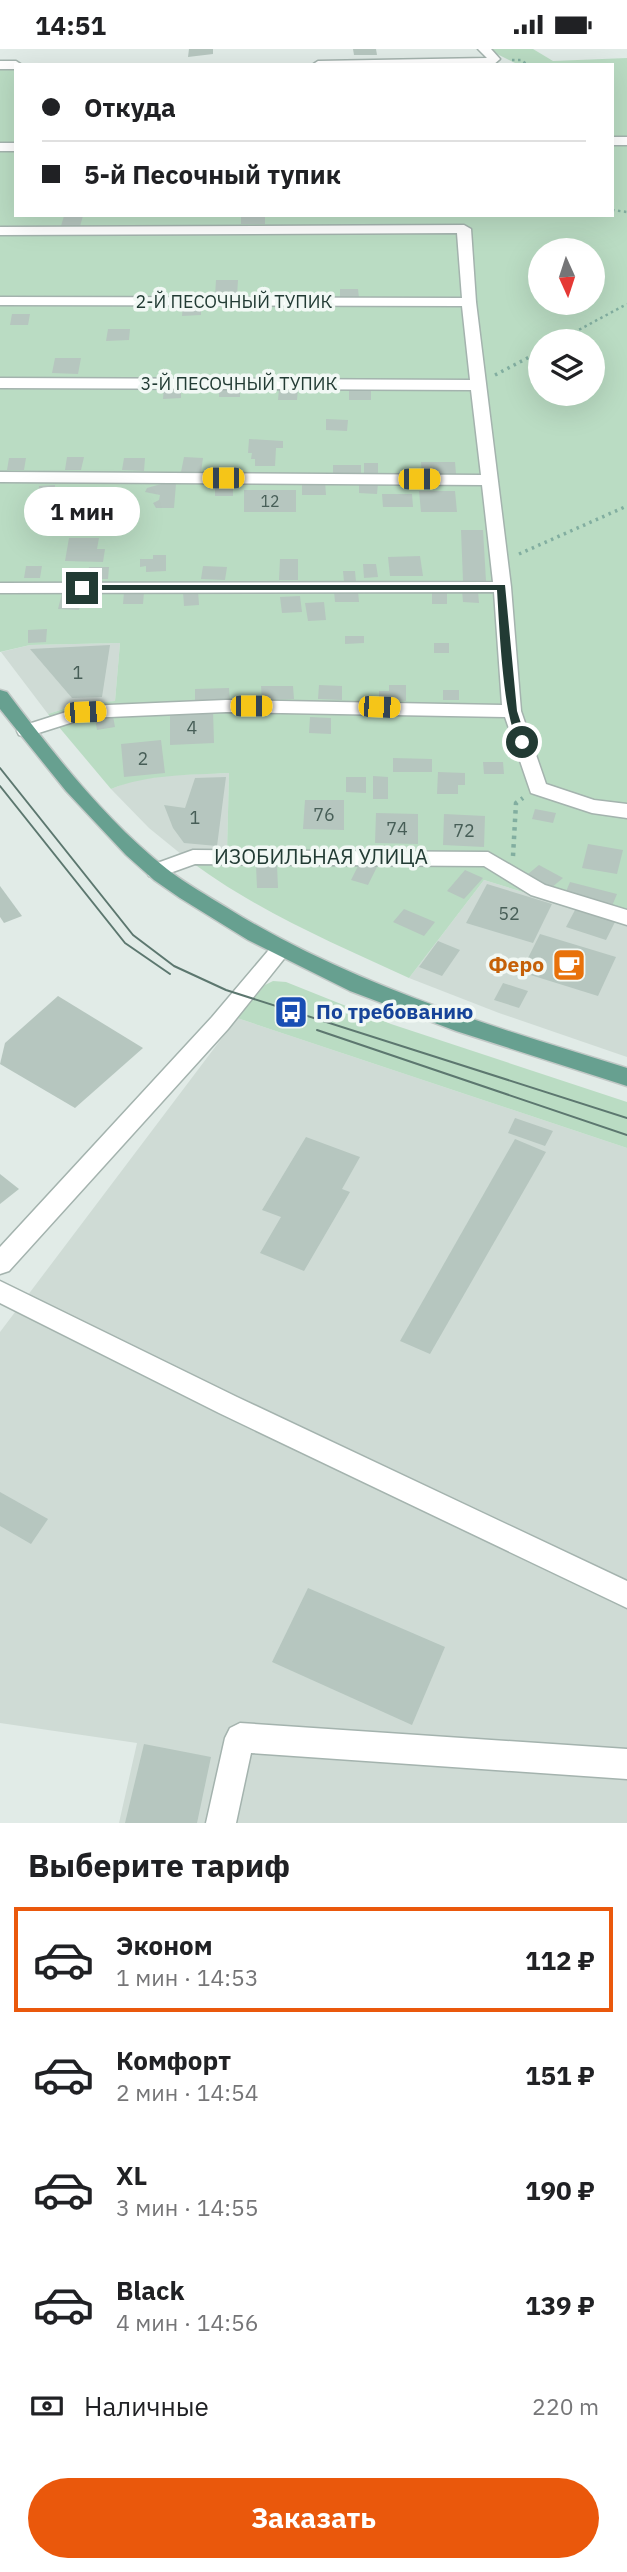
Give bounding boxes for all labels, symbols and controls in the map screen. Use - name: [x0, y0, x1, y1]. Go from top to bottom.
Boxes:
- text: 14:51: [35, 8, 106, 42]
- text: Откуда: [84, 90, 176, 124]
- text: 5-й Песочный тупик: [84, 157, 341, 191]
- north arrow: [528, 238, 606, 315]
- map controls: [528, 238, 605, 406]
- street label: 2-Й ПЕСОЧНЫЙ ТУПИК: [136, 290, 333, 313]
- button: layers: [528, 329, 605, 406]
- street label: 3-Й ПЕСОЧНЫЙ ТУПИК: [141, 372, 338, 395]
- car: [203, 468, 245, 489]
- car: [399, 469, 441, 490]
- callout: 1 мин: [24, 487, 140, 535]
- house number: 12: [260, 491, 280, 511]
- text: 1 мин: [50, 496, 114, 526]
- route end: [66, 572, 98, 604]
- house number: 1: [73, 661, 83, 684]
- car: [231, 696, 273, 717]
- car: [358, 696, 401, 718]
- car: [64, 701, 107, 723]
- house number: 4: [187, 716, 198, 739]
- route start: [506, 726, 538, 758]
- house number: 2: [138, 747, 148, 770]
- house number: 76: [313, 803, 335, 826]
- house number: 1: [190, 806, 200, 829]
- house number: 74: [386, 817, 408, 840]
- house number: 72: [453, 819, 475, 842]
- street label: ИЗОБИЛЬНАЯ УЛИЦА: [214, 842, 428, 870]
- house number: 52: [498, 902, 520, 925]
- cafe icon: Феро: [550, 946, 588, 984]
- place label: Феро: [489, 950, 544, 978]
- bus stop icon: По требованию: [272, 993, 310, 1031]
- place label: По требованию: [316, 997, 473, 1025]
- text: Выберите тариф: [28, 1844, 290, 1886]
- icon: car: [32, 1928, 95, 1991]
- text: Эконом: [116, 1928, 213, 1962]
- text: 112 ₽: [525, 1943, 595, 1977]
- text: 1 мин · 14:53: [116, 1962, 259, 1992]
- icon: car: [32, 2043, 95, 2106]
- text: Комфорт: [116, 2043, 231, 2077]
- text: 151 ₽: [525, 2058, 595, 2092]
- text: 2 мин · 14:54: [116, 2077, 259, 2107]
- icon: car: [32, 2158, 95, 2221]
- text: XL: [116, 2158, 147, 2192]
- text: 190 ₽: [525, 2173, 595, 2207]
- text: 3 мин · 14:55: [116, 2192, 259, 2222]
- icon: car: [32, 2273, 95, 2336]
- text: Black: [116, 2273, 184, 2307]
- text: 139 ₽: [525, 2288, 595, 2322]
- text: 4 мин · 14:56: [116, 2307, 259, 2337]
- icon: cash: [28, 2387, 66, 2425]
- text: Наличные: [84, 2389, 209, 2423]
- text: 220 m: [532, 2391, 599, 2421]
- button: Заказать: [28, 2478, 599, 2558]

